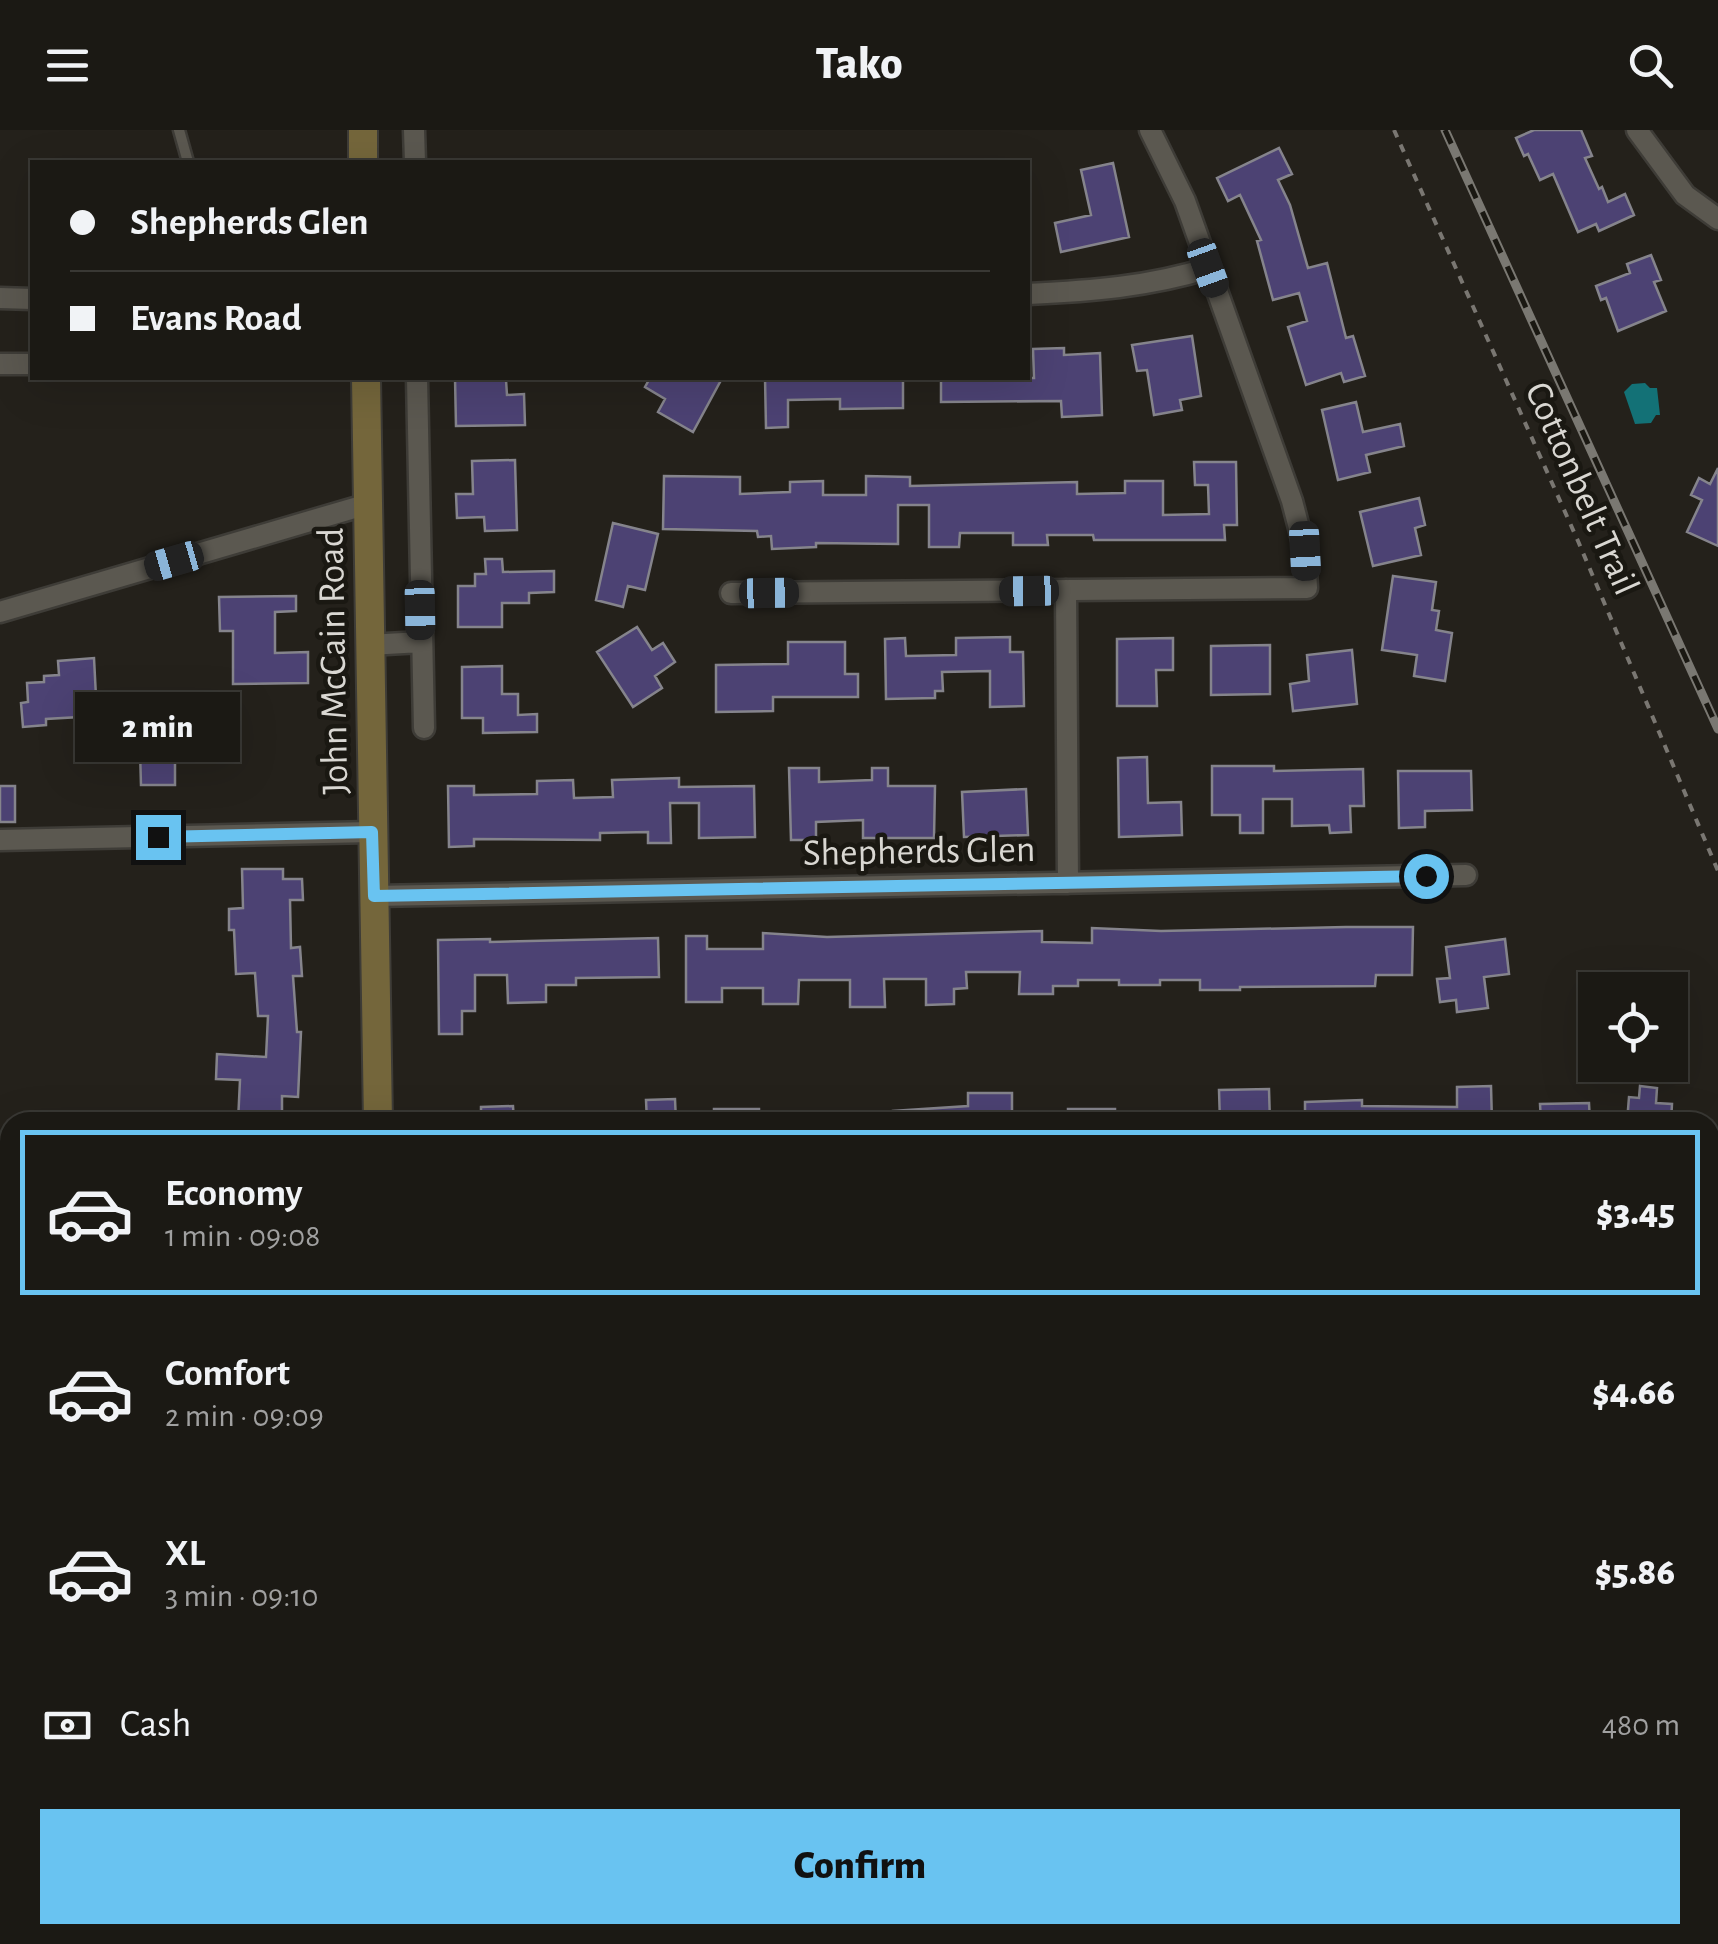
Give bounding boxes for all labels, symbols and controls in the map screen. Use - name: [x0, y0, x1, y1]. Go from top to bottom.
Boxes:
- icon: menu: [40, 38, 95, 93]
- icon: search: [1623, 38, 1678, 93]
- text: Tako: [816, 42, 902, 87]
- text: Shepherds Glen: [130, 204, 369, 242]
- car: [1184, 235, 1232, 301]
- text: Evans Road: [130, 300, 302, 338]
- street label: Cottonbelt Trail: [1517, 377, 1645, 601]
- car: [1288, 520, 1322, 582]
- street label: John McCain Road: [313, 527, 355, 795]
- car: [141, 538, 207, 584]
- car: [999, 575, 1059, 607]
- car: [739, 577, 799, 609]
- car: [404, 580, 436, 640]
- callout: 2 min: [76, 692, 240, 762]
- text: 2 min: [122, 711, 193, 743]
- route end: [136, 815, 181, 860]
- street label: Shepherds Glen: [802, 831, 1036, 873]
- route start: [1404, 854, 1449, 899]
- map controls: [1578, 972, 1688, 1082]
- button: locate: [1578, 972, 1688, 1082]
- icon: car: [45, 1168, 135, 1258]
- text: Economy: [165, 1175, 303, 1213]
- text: $3.45: [1596, 1194, 1675, 1232]
- text: 1 min · 09:08: [165, 1220, 320, 1252]
- icon: car: [45, 1348, 135, 1438]
- text: Comfort: [165, 1355, 290, 1393]
- text: $4.66: [1592, 1374, 1675, 1412]
- text: 2 min · 09:09: [165, 1400, 324, 1432]
- icon: car: [45, 1528, 135, 1618]
- text: XL: [165, 1535, 205, 1573]
- text: $5.86: [1595, 1554, 1675, 1592]
- text: 3 min · 09:10: [165, 1580, 318, 1612]
- icon: cash: [40, 1698, 95, 1753]
- text: Cash: [120, 1706, 191, 1744]
- text: 480 m: [1602, 1709, 1680, 1741]
- button: Confirm: [40, 1809, 1680, 1924]

